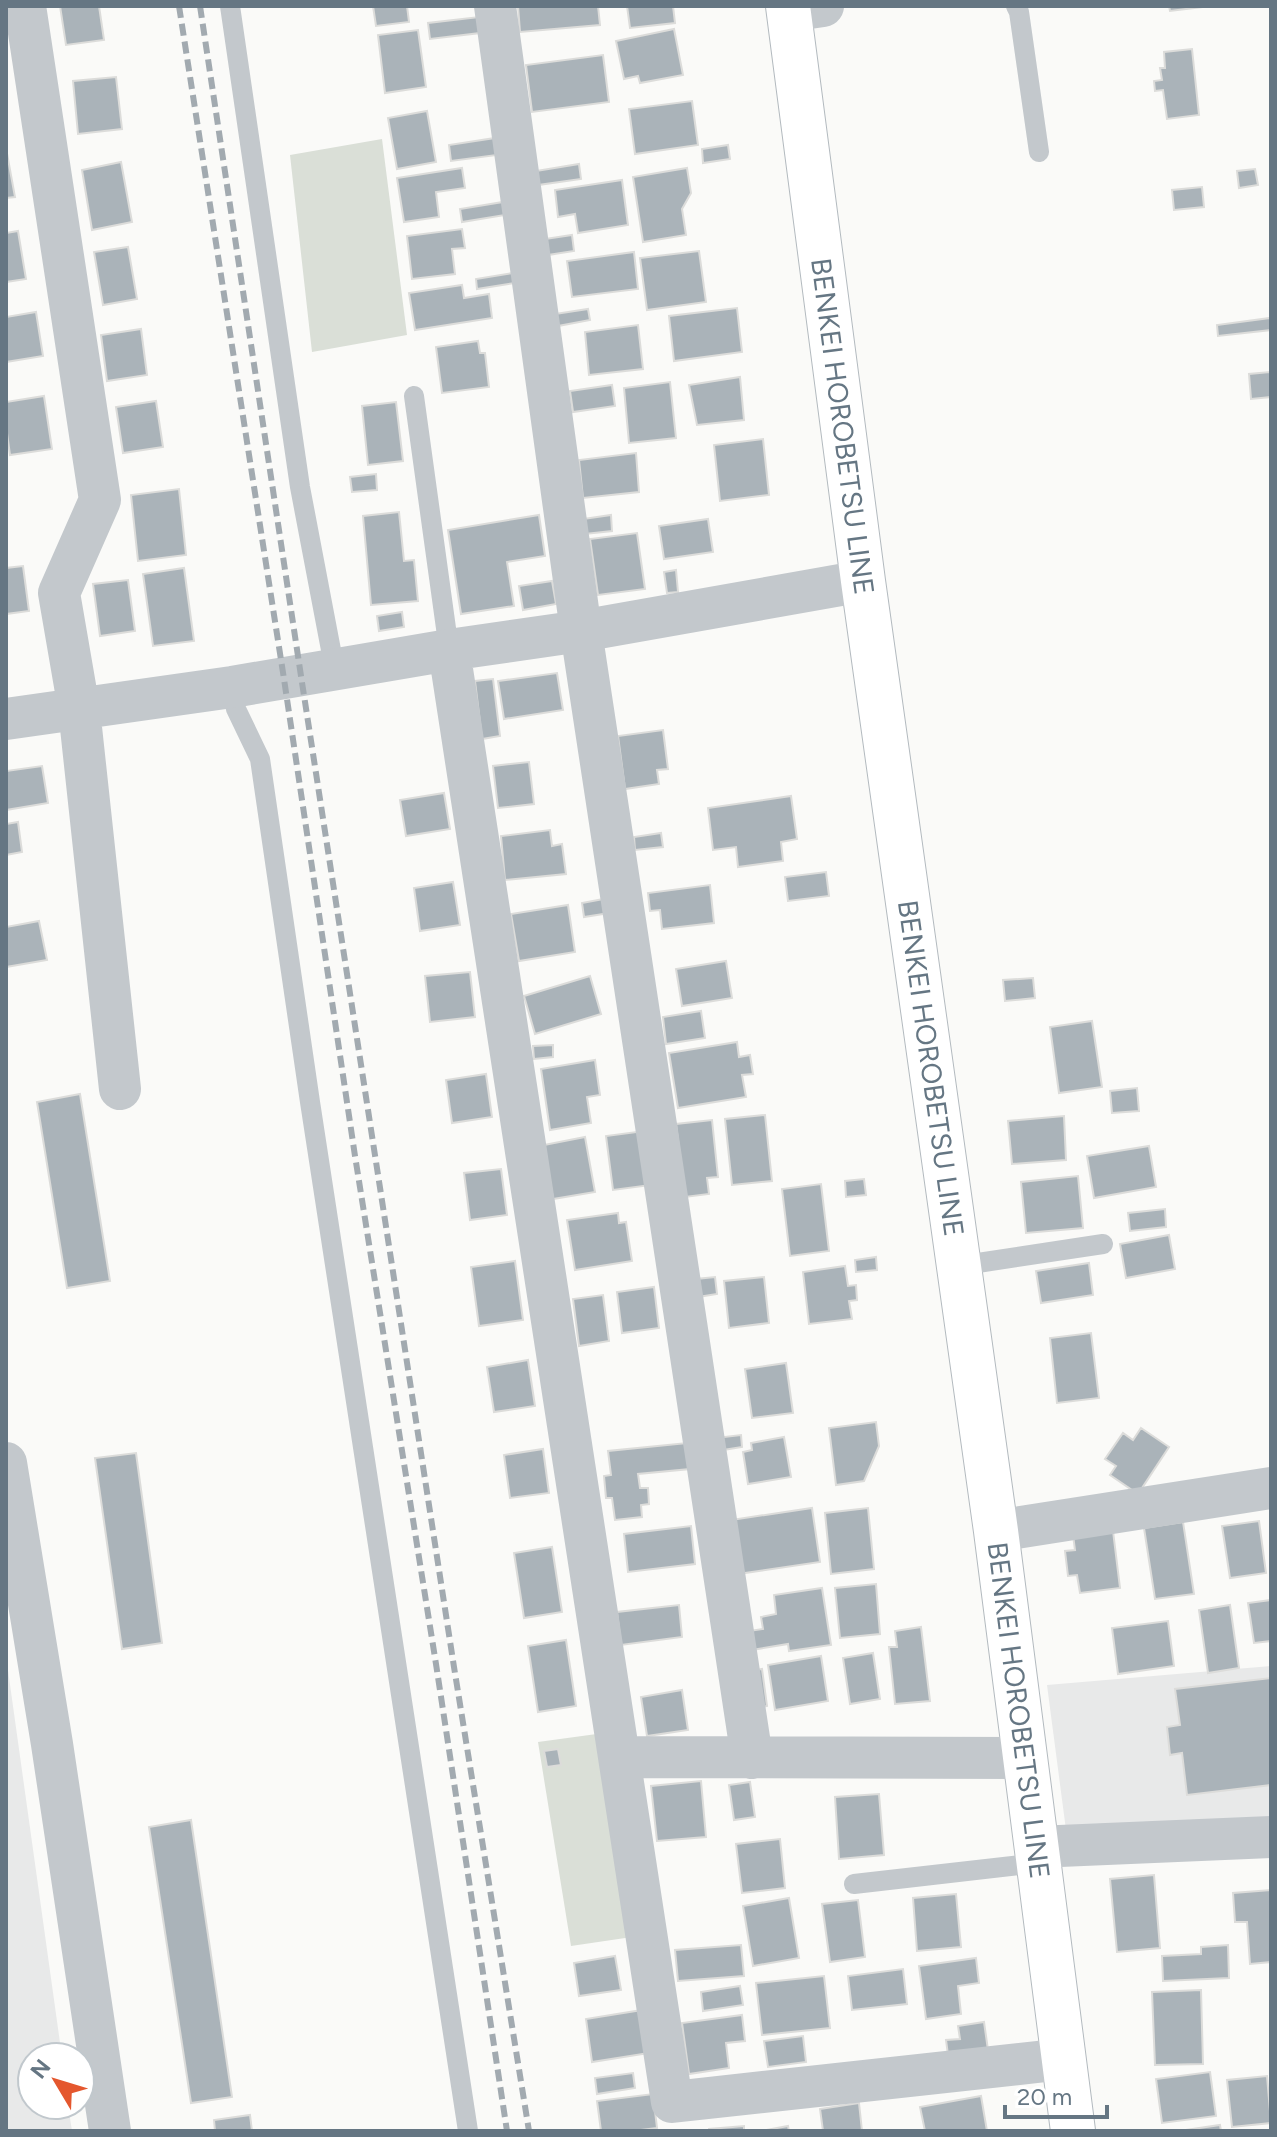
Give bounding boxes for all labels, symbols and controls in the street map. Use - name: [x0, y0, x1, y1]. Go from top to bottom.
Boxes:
- street label: BENKEI HOROBETSU LINE: [804, 256, 882, 597]
- street label: BENKEI HOROBETSU LINE: [891, 898, 972, 1239]
- street label: BENKEI HOROBETSU LINE: [981, 1540, 1057, 1881]
- north arrow: [16, 2041, 96, 2121]
- text: N: [25, 2054, 57, 2084]
- scale bar: [1005, 2069, 1107, 2119]
- text: 20 m: [1017, 2082, 1072, 2111]

